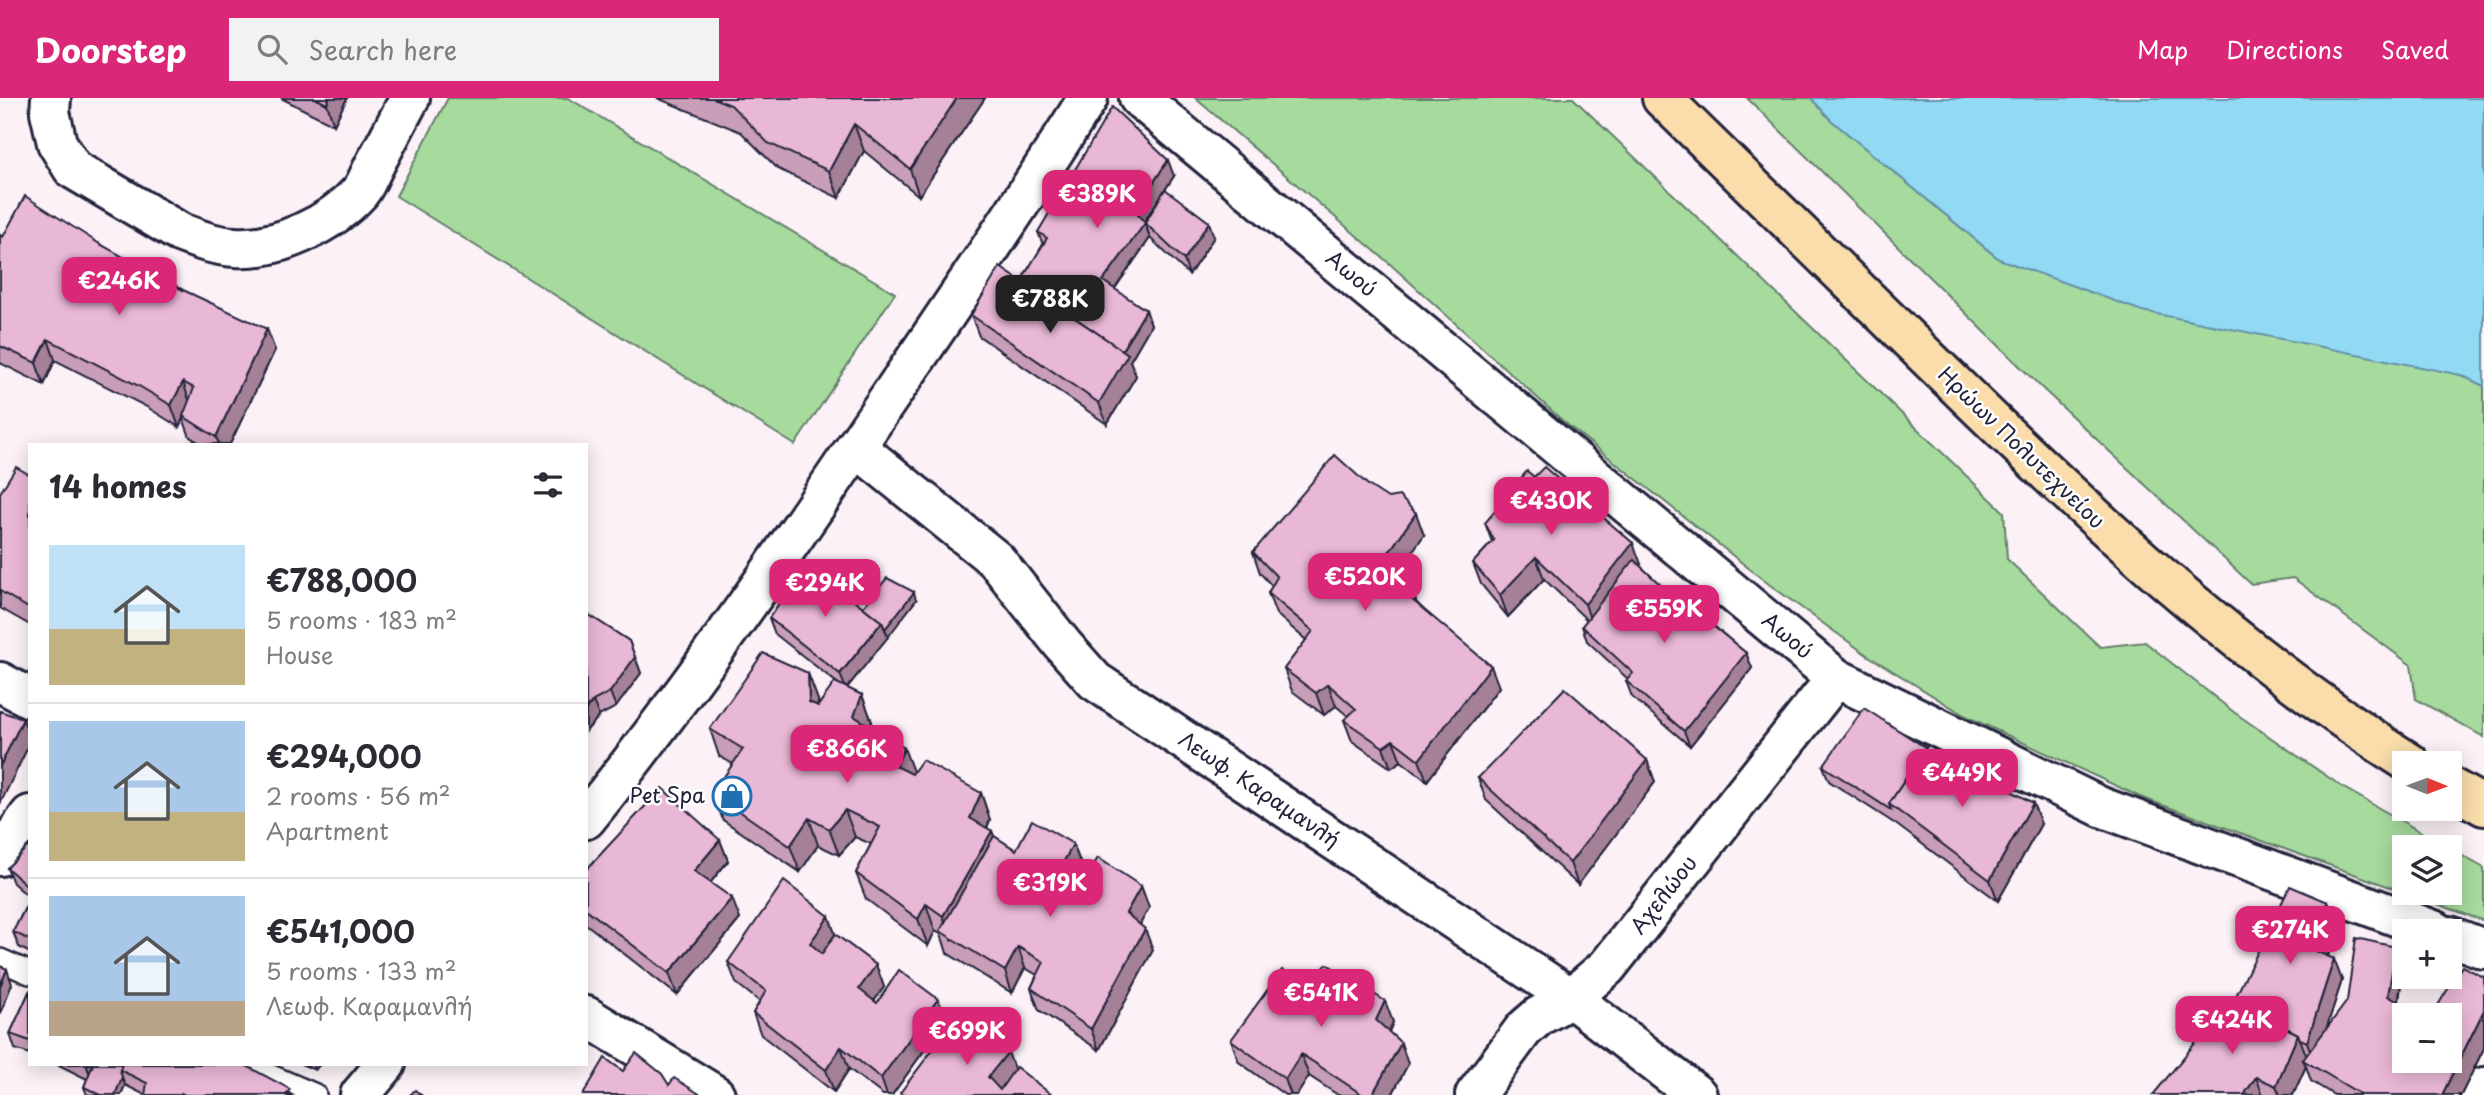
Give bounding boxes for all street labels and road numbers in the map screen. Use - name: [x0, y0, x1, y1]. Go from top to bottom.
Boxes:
- street label: Αωού: [1320, 242, 1385, 303]
- street label: Ηρώων Πολυτεχνείου: [1932, 358, 2113, 535]
- street label: Αωού: [1756, 604, 1821, 665]
- street label: Λεωφ. Καραμανλή: [1173, 722, 1347, 854]
- street label: Αχελώου: [1621, 847, 1704, 940]

